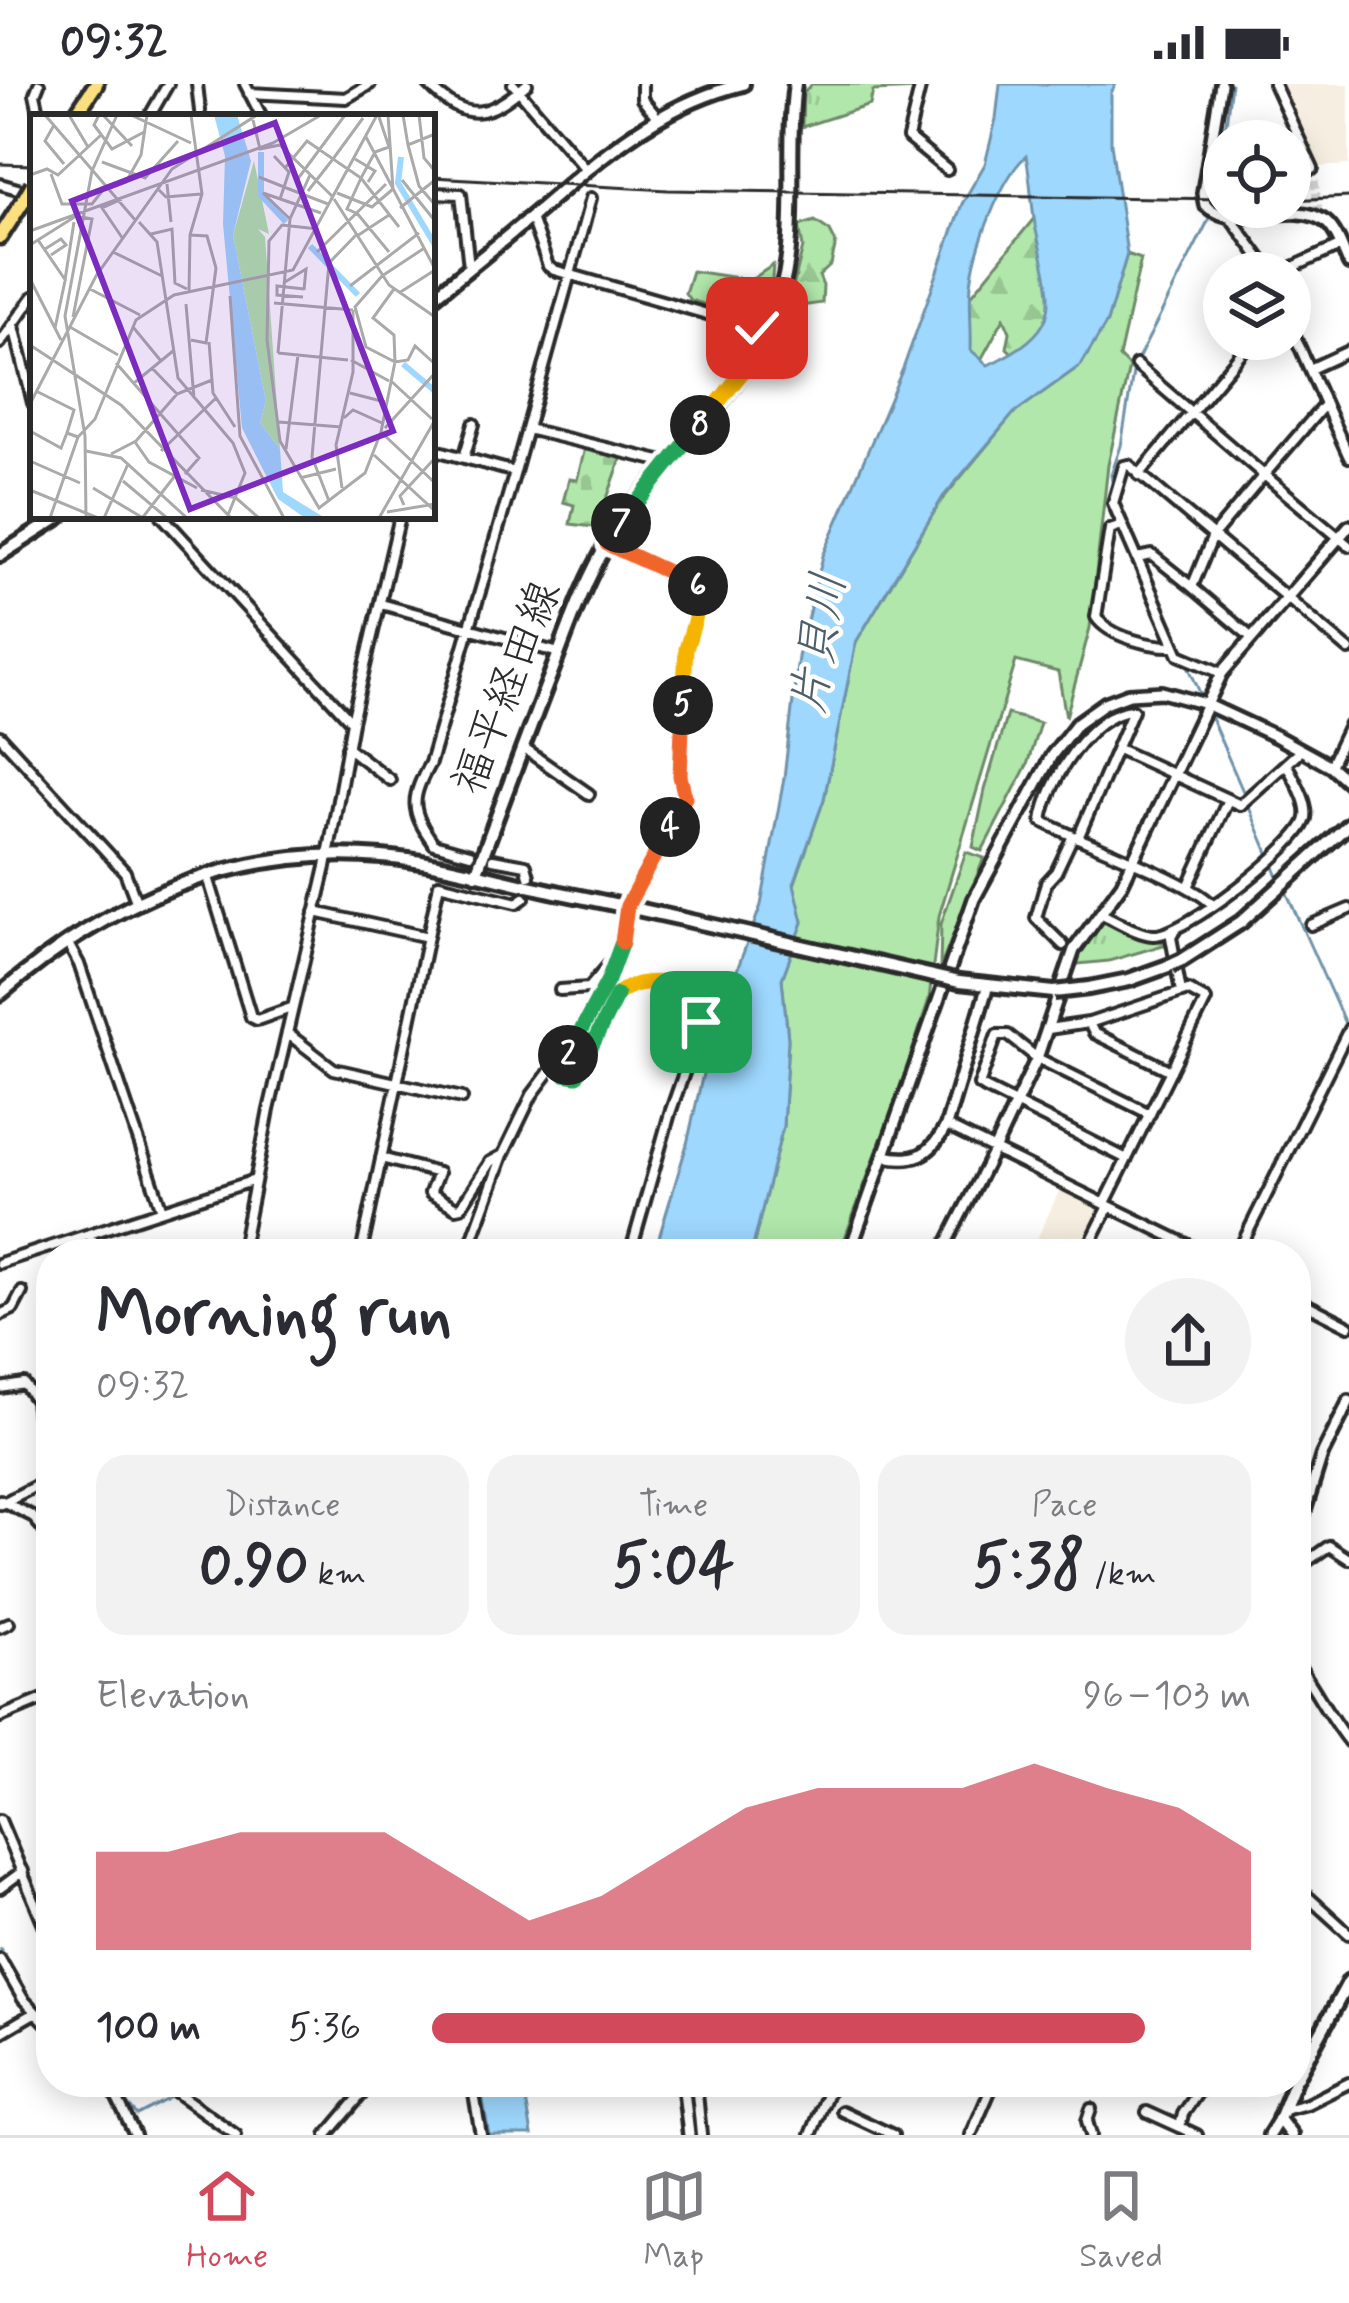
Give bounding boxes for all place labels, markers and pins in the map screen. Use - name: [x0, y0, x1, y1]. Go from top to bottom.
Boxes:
- pin: [706, 277, 808, 379]
- pin: 8: [670, 395, 730, 455]
- pin: 7: [591, 493, 651, 553]
- pin: 6: [668, 556, 728, 616]
- pin: 5: [653, 675, 713, 735]
- pin: 4: [640, 797, 700, 857]
- pin: [650, 971, 752, 1073]
- pin: 2: [538, 1025, 598, 1085]

